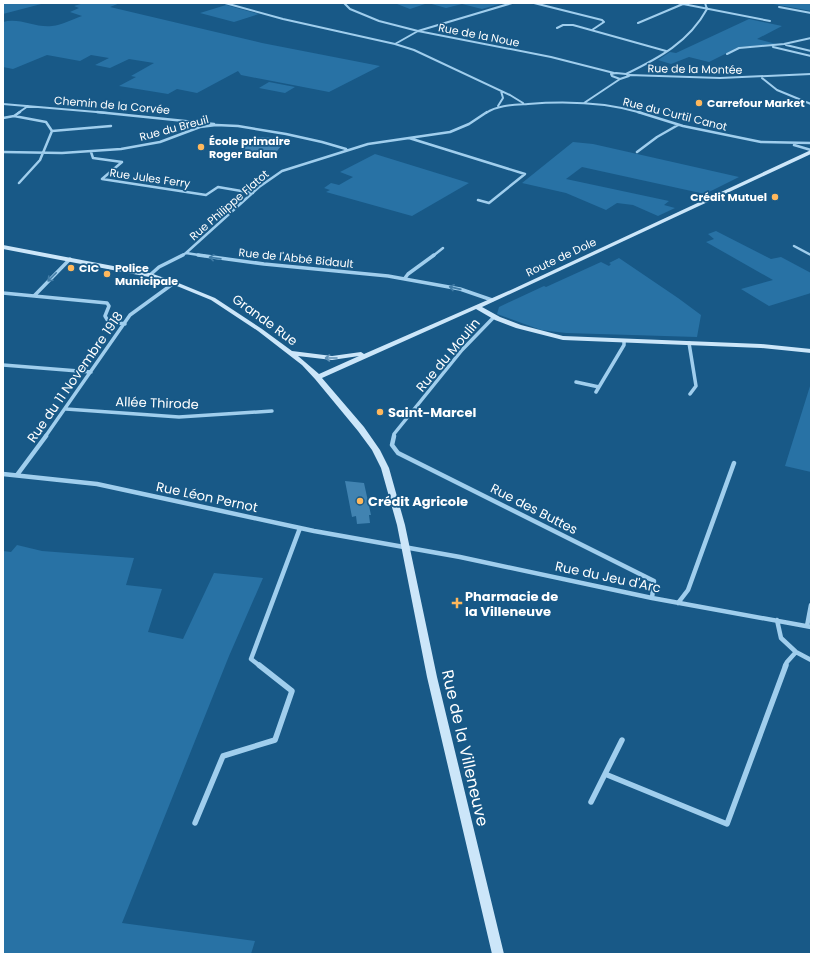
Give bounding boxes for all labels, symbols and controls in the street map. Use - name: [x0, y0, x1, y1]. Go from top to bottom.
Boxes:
- street label: Rue de la Noue: [437, 19, 521, 51]
- street label: Rue de la Montée: [647, 60, 743, 78]
- street label: Chemin de la Corvée: [53, 92, 171, 118]
- street label: Rue du Curtil Canot: [621, 93, 729, 135]
- place label: Carrefour Market: [707, 95, 805, 111]
- marker: Carrefour Market: [694, 98, 704, 108]
- street label: Rue du Breuil: [138, 111, 210, 145]
- place label: École primaire Roger Balan: [209, 133, 290, 162]
- marker: École primaire Roger Balan: [196, 142, 206, 152]
- street label: Rue Jules Ferry: [109, 164, 192, 192]
- street label: Rue Philippe Flatot: [186, 166, 272, 244]
- place label: Crédit Mutuel: [690, 189, 767, 205]
- marker: Crédit Mutuel: [770, 192, 780, 202]
- street label: Route de Dole: [523, 234, 599, 280]
- street label: Rue de l'Abbé Bidault: [238, 244, 354, 272]
- one-way arrow: [209, 254, 222, 262]
- place label: CIC: [79, 260, 99, 276]
- place label: Police Municipale: [115, 260, 178, 289]
- marker: CIC: [66, 263, 76, 273]
- marker: Police Municipale: [102, 269, 112, 279]
- one-way arrow: [47, 272, 57, 282]
- one-way arrow: [449, 283, 462, 291]
- street label: Grande Rue: [228, 290, 302, 350]
- street label: Rue du 11 Novembre 1918: [22, 308, 128, 446]
- street label: Rue du Moulin: [412, 314, 484, 396]
- one-way arrow: [325, 354, 338, 362]
- street label: Allée Thirode: [115, 392, 199, 414]
- place label: Saint-Marcel: [388, 403, 476, 422]
- marker: Saint-Marcel: [375, 407, 385, 417]
- street label: Rue Léon Pernot: [154, 477, 260, 517]
- street label: Rue des Buttes: [487, 479, 581, 539]
- place label: Crédit Agricole: [368, 492, 468, 511]
- marker: Crédit Agricole: [355, 496, 365, 506]
- street label: Rue du Jeu d'Arc: [553, 557, 663, 597]
- place label: Pharmacie de la Villeneuve: [465, 587, 558, 621]
- marker: Pharmacie de la Villeneuve: [452, 598, 462, 608]
- street label: Rue de la Villeneuve: [436, 667, 494, 829]

